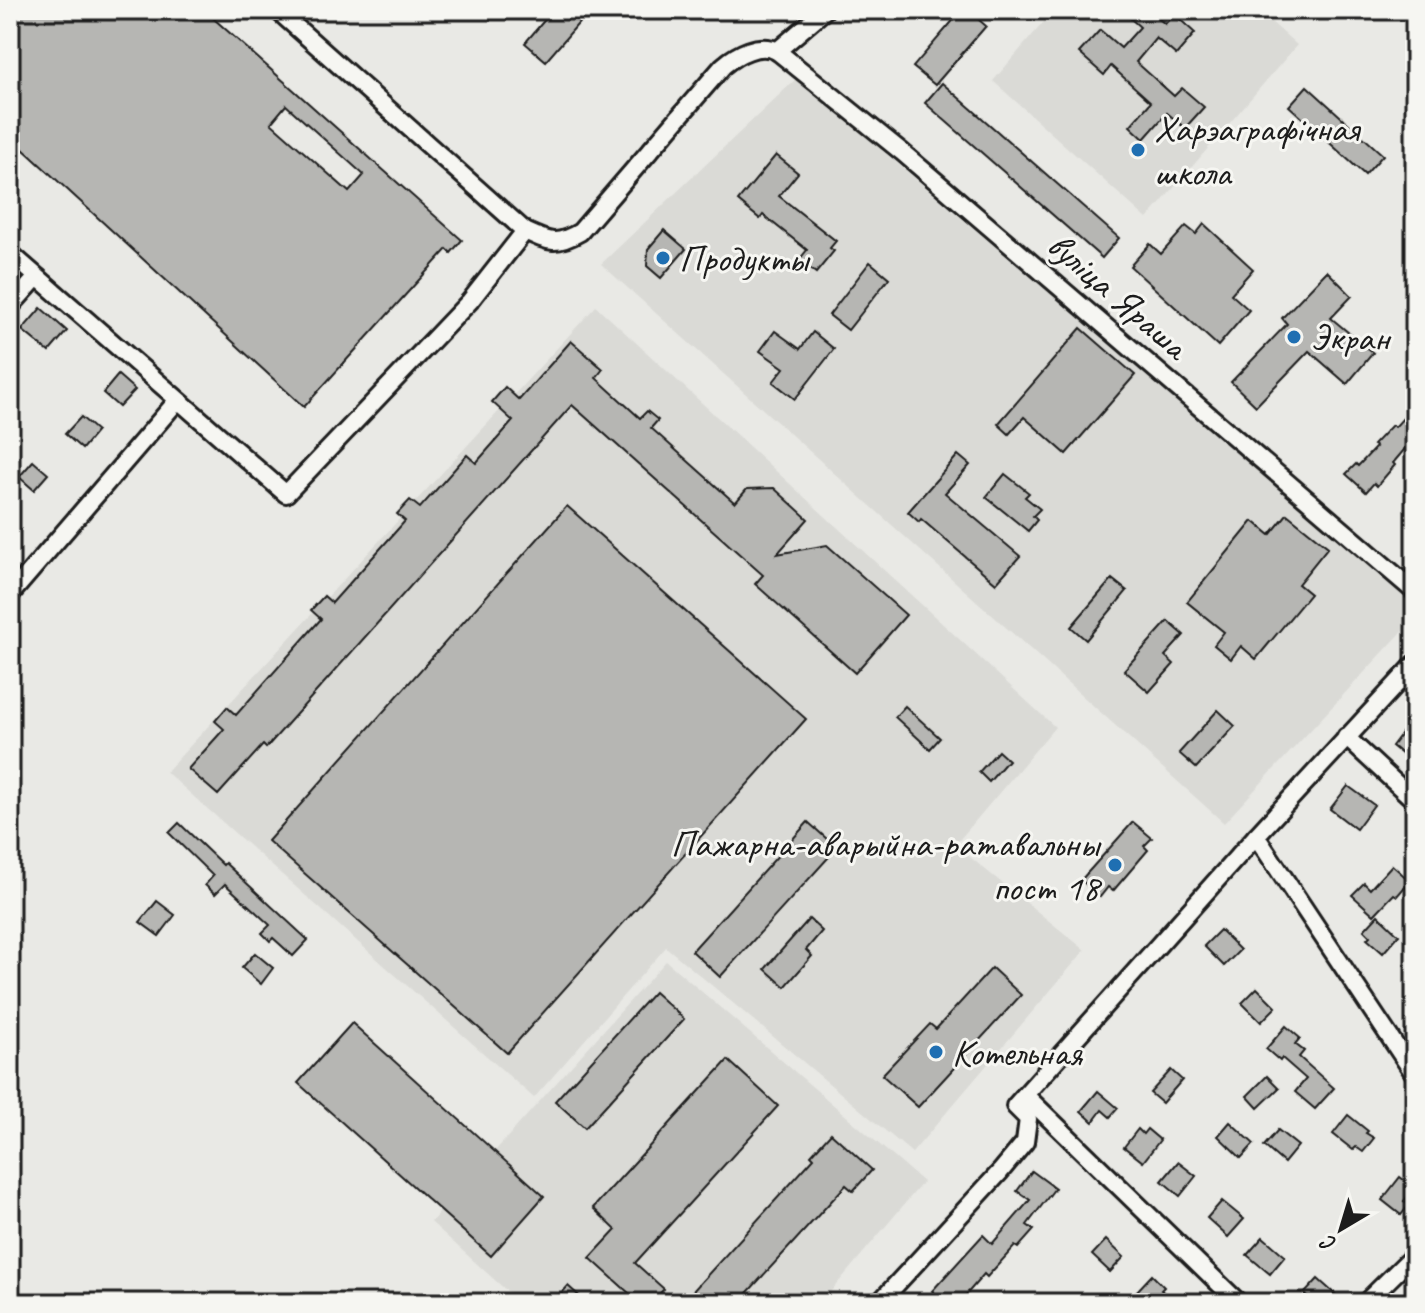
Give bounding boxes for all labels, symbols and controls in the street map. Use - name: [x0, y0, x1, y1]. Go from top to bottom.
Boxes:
- place label: Харэаграфічная школа: [1154, 105, 1362, 196]
- marker: Харэаграфічная школа: [1129, 141, 1147, 159]
- street label: вуліца Яраша: [1038, 222, 1200, 371]
- place label: Продукты: [679, 235, 811, 282]
- marker: Продукты: [654, 249, 672, 267]
- place label: Экран: [1310, 314, 1391, 361]
- marker: Экран: [1285, 328, 1303, 346]
- place label: Пажарна-аварыйна-ратавальны пост 18: [671, 820, 1103, 911]
- marker: Пажарна-аварыйна-ратавальны пост 18: [1106, 856, 1124, 874]
- place label: Котельная: [952, 1029, 1083, 1076]
- marker: Котельная: [927, 1043, 945, 1061]
- north arrow: [1301, 1189, 1381, 1269]
- text: С: [1314, 1228, 1342, 1258]

